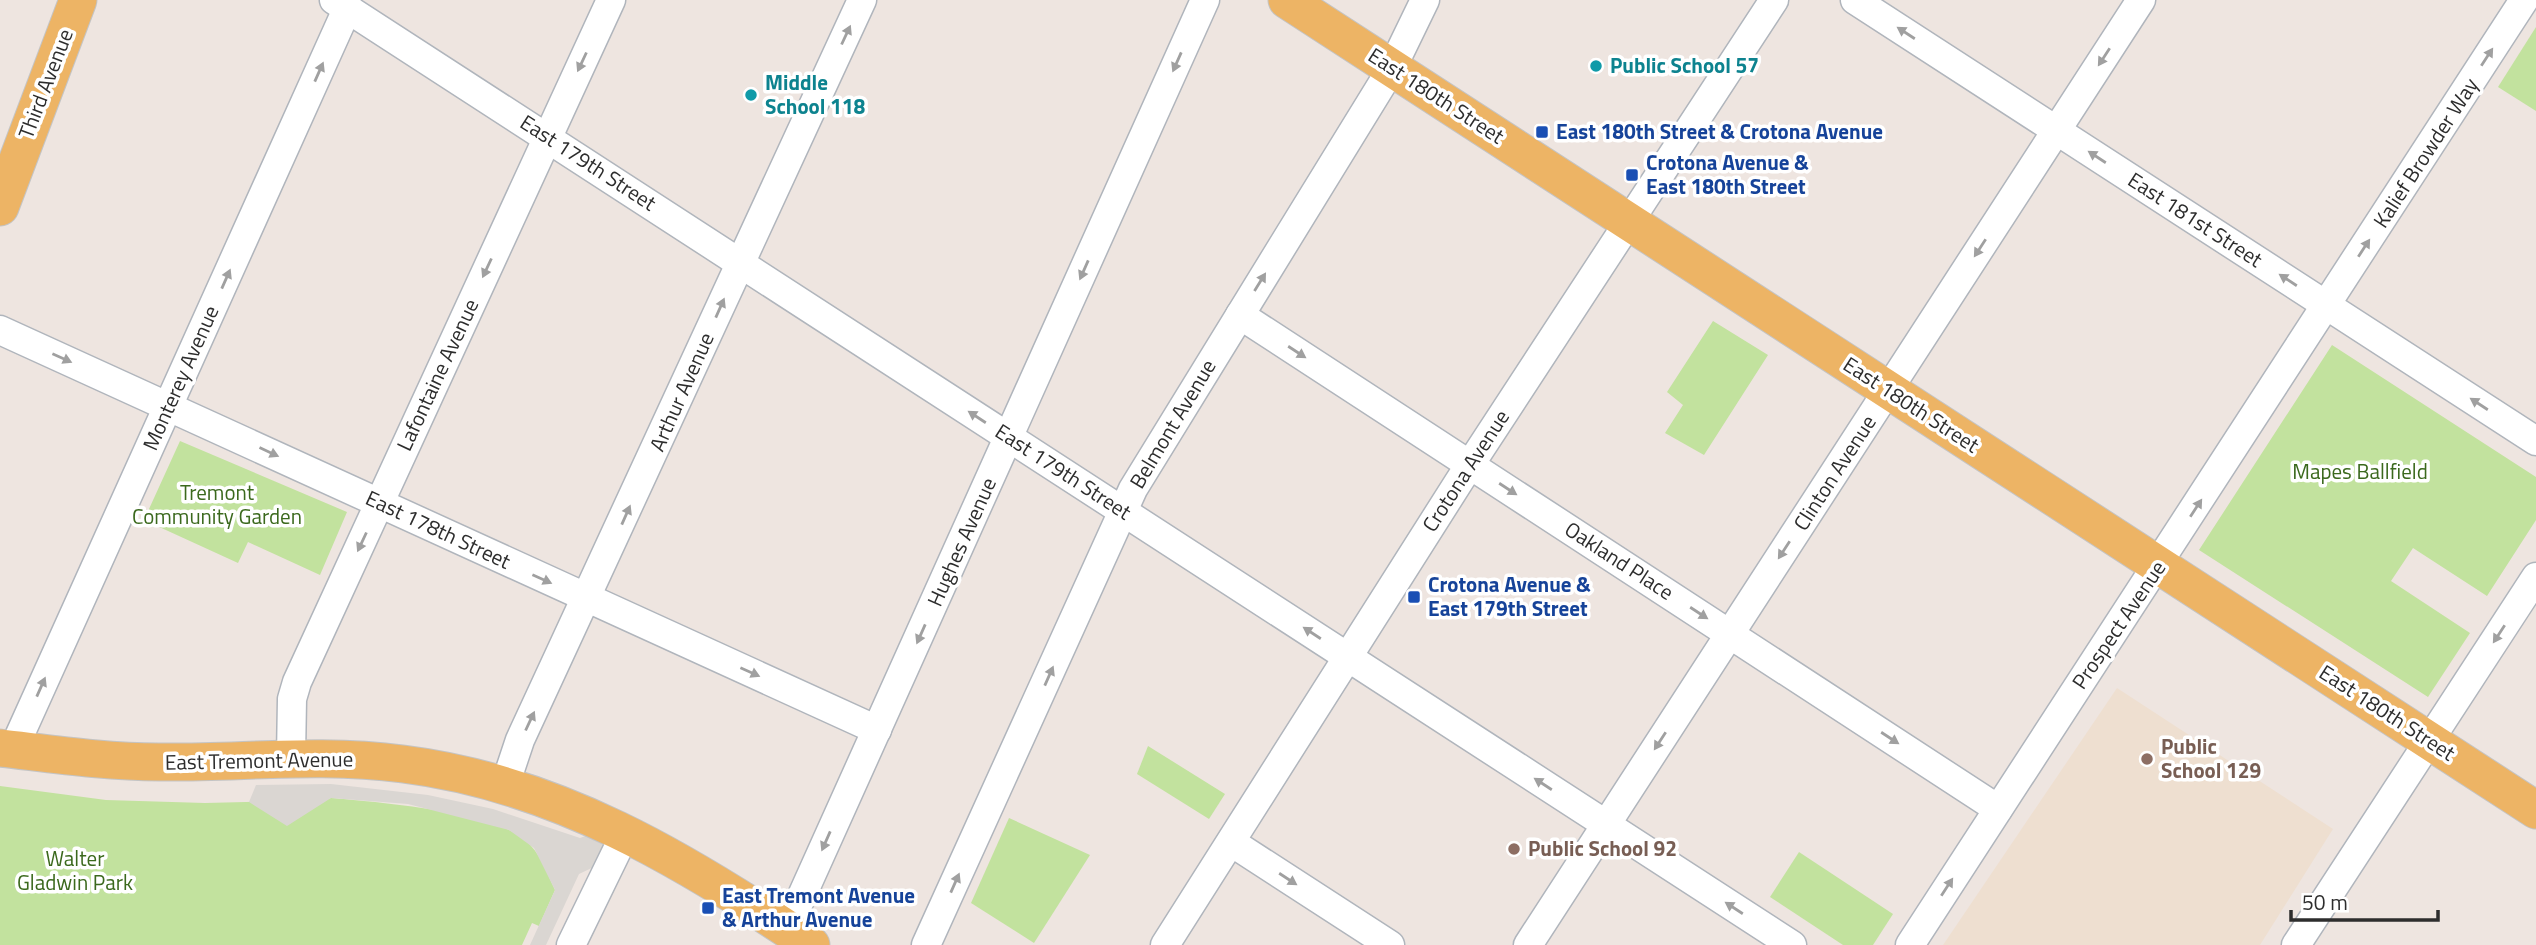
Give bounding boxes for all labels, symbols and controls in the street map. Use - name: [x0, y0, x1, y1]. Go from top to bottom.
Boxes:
- street label: Third Avenue: [9, 24, 81, 143]
- one-way arrow: [841, 24, 852, 45]
- one-way arrow: [1896, 27, 1915, 40]
- street label: East 180th Street: [1362, 39, 1511, 152]
- one-way arrow: [2481, 47, 2494, 67]
- one-way arrow: [2098, 48, 2111, 67]
- place label: Public School 57: [1610, 49, 1759, 81]
- one-way arrow: [577, 52, 588, 72]
- one-way arrow: [1171, 52, 1182, 73]
- marker: Public School 57: [1588, 58, 1604, 74]
- one-way arrow: [314, 61, 325, 82]
- place label: Middle School 118: [765, 66, 866, 122]
- street label: Kalief Browder Way: [2365, 71, 2486, 234]
- marker: Middle School 118: [743, 87, 759, 103]
- street label: East 179th Street: [514, 106, 663, 219]
- place label: East 180th Street & Crotona Avenue: [1556, 115, 1883, 147]
- marker: East 180th Street & Crotona Avenue: [1534, 124, 1550, 140]
- place label: Crotona Avenue & East 180th Street: [1646, 146, 1809, 202]
- one-way arrow: [2087, 150, 2106, 163]
- street label: East 181st Street: [2122, 164, 2270, 275]
- marker: Crotona Avenue & East 180th Street: [1624, 167, 1640, 183]
- one-way arrow: [1974, 239, 1987, 258]
- one-way arrow: [2358, 239, 2371, 258]
- one-way arrow: [481, 258, 493, 278]
- one-way arrow: [1078, 260, 1090, 280]
- one-way arrow: [220, 269, 232, 289]
- one-way arrow: [1254, 272, 1267, 291]
- one-way arrow: [2278, 274, 2297, 287]
- street label: Lafontaine Avenue: [388, 293, 486, 456]
- one-way arrow: [714, 298, 726, 318]
- street label: Monterey Avenue: [134, 300, 226, 455]
- street label: Arthur Avenue: [641, 327, 722, 456]
- one-way arrow: [1287, 346, 1307, 359]
- street label: East 180th Street: [1837, 348, 1986, 461]
- one-way arrow: [52, 352, 72, 364]
- street label: Belmont Avenue: [1121, 353, 1223, 494]
- one-way arrow: [2469, 397, 2488, 410]
- street label: Crotona Avenue: [1414, 403, 1517, 538]
- street label: Clinton Avenue: [1785, 408, 1884, 537]
- one-way arrow: [967, 410, 986, 423]
- street label: East 179th Street: [989, 415, 1138, 528]
- one-way arrow: [259, 447, 280, 458]
- park label: Mapes Ballfield: [2292, 455, 2428, 487]
- street label: Hughes Avenue: [918, 472, 1004, 611]
- park label: Tremont Community Garden: [132, 476, 302, 532]
- street label: East 178th Street: [361, 482, 517, 577]
- one-way arrow: [1499, 483, 1518, 496]
- one-way arrow: [2189, 499, 2203, 517]
- one-way arrow: [620, 505, 632, 525]
- street label: Oakland Place: [1559, 513, 1680, 607]
- one-way arrow: [356, 532, 368, 552]
- one-way arrow: [1778, 540, 1791, 560]
- street label: Prospect Avenue: [2063, 554, 2173, 695]
- place label: Crotona Avenue & East 179th Street: [1428, 568, 1591, 624]
- one-way arrow: [532, 574, 553, 585]
- marker: Crotona Avenue & East 179th Street: [1406, 589, 1422, 605]
- one-way arrow: [1690, 606, 1709, 619]
- one-way arrow: [915, 624, 926, 644]
- one-way arrow: [2492, 625, 2506, 643]
- one-way arrow: [1302, 626, 1322, 639]
- street label: East 180th Street: [2313, 656, 2462, 769]
- one-way arrow: [1043, 666, 1055, 686]
- one-way arrow: [739, 667, 760, 678]
- one-way arrow: [36, 677, 47, 698]
- one-way arrow: [524, 711, 535, 731]
- place label: Public School 129: [2161, 730, 2261, 786]
- one-way arrow: [1654, 731, 1667, 750]
- one-way arrow: [1880, 731, 1899, 744]
- street label: East Tremont Avenue: [165, 742, 353, 778]
- marker: Public School 129: [2139, 751, 2155, 767]
- one-way arrow: [1534, 778, 1553, 791]
- one-way arrow: [820, 831, 832, 851]
- place label: Public School 92: [1528, 832, 1677, 864]
- marker: Public School 92: [1506, 841, 1522, 857]
- park label: Walter Gladwin Park: [17, 842, 133, 898]
- one-way arrow: [1279, 872, 1298, 885]
- one-way arrow: [949, 873, 961, 893]
- one-way arrow: [1940, 878, 1953, 897]
- scale bar: [2291, 878, 2438, 922]
- place label: East Tremont Avenue & Arthur Avenue: [722, 879, 915, 935]
- text: 50 m: [2302, 886, 2348, 918]
- marker: East Tremont Avenue & Arthur Avenue: [700, 900, 716, 916]
- one-way arrow: [1725, 901, 1744, 914]

